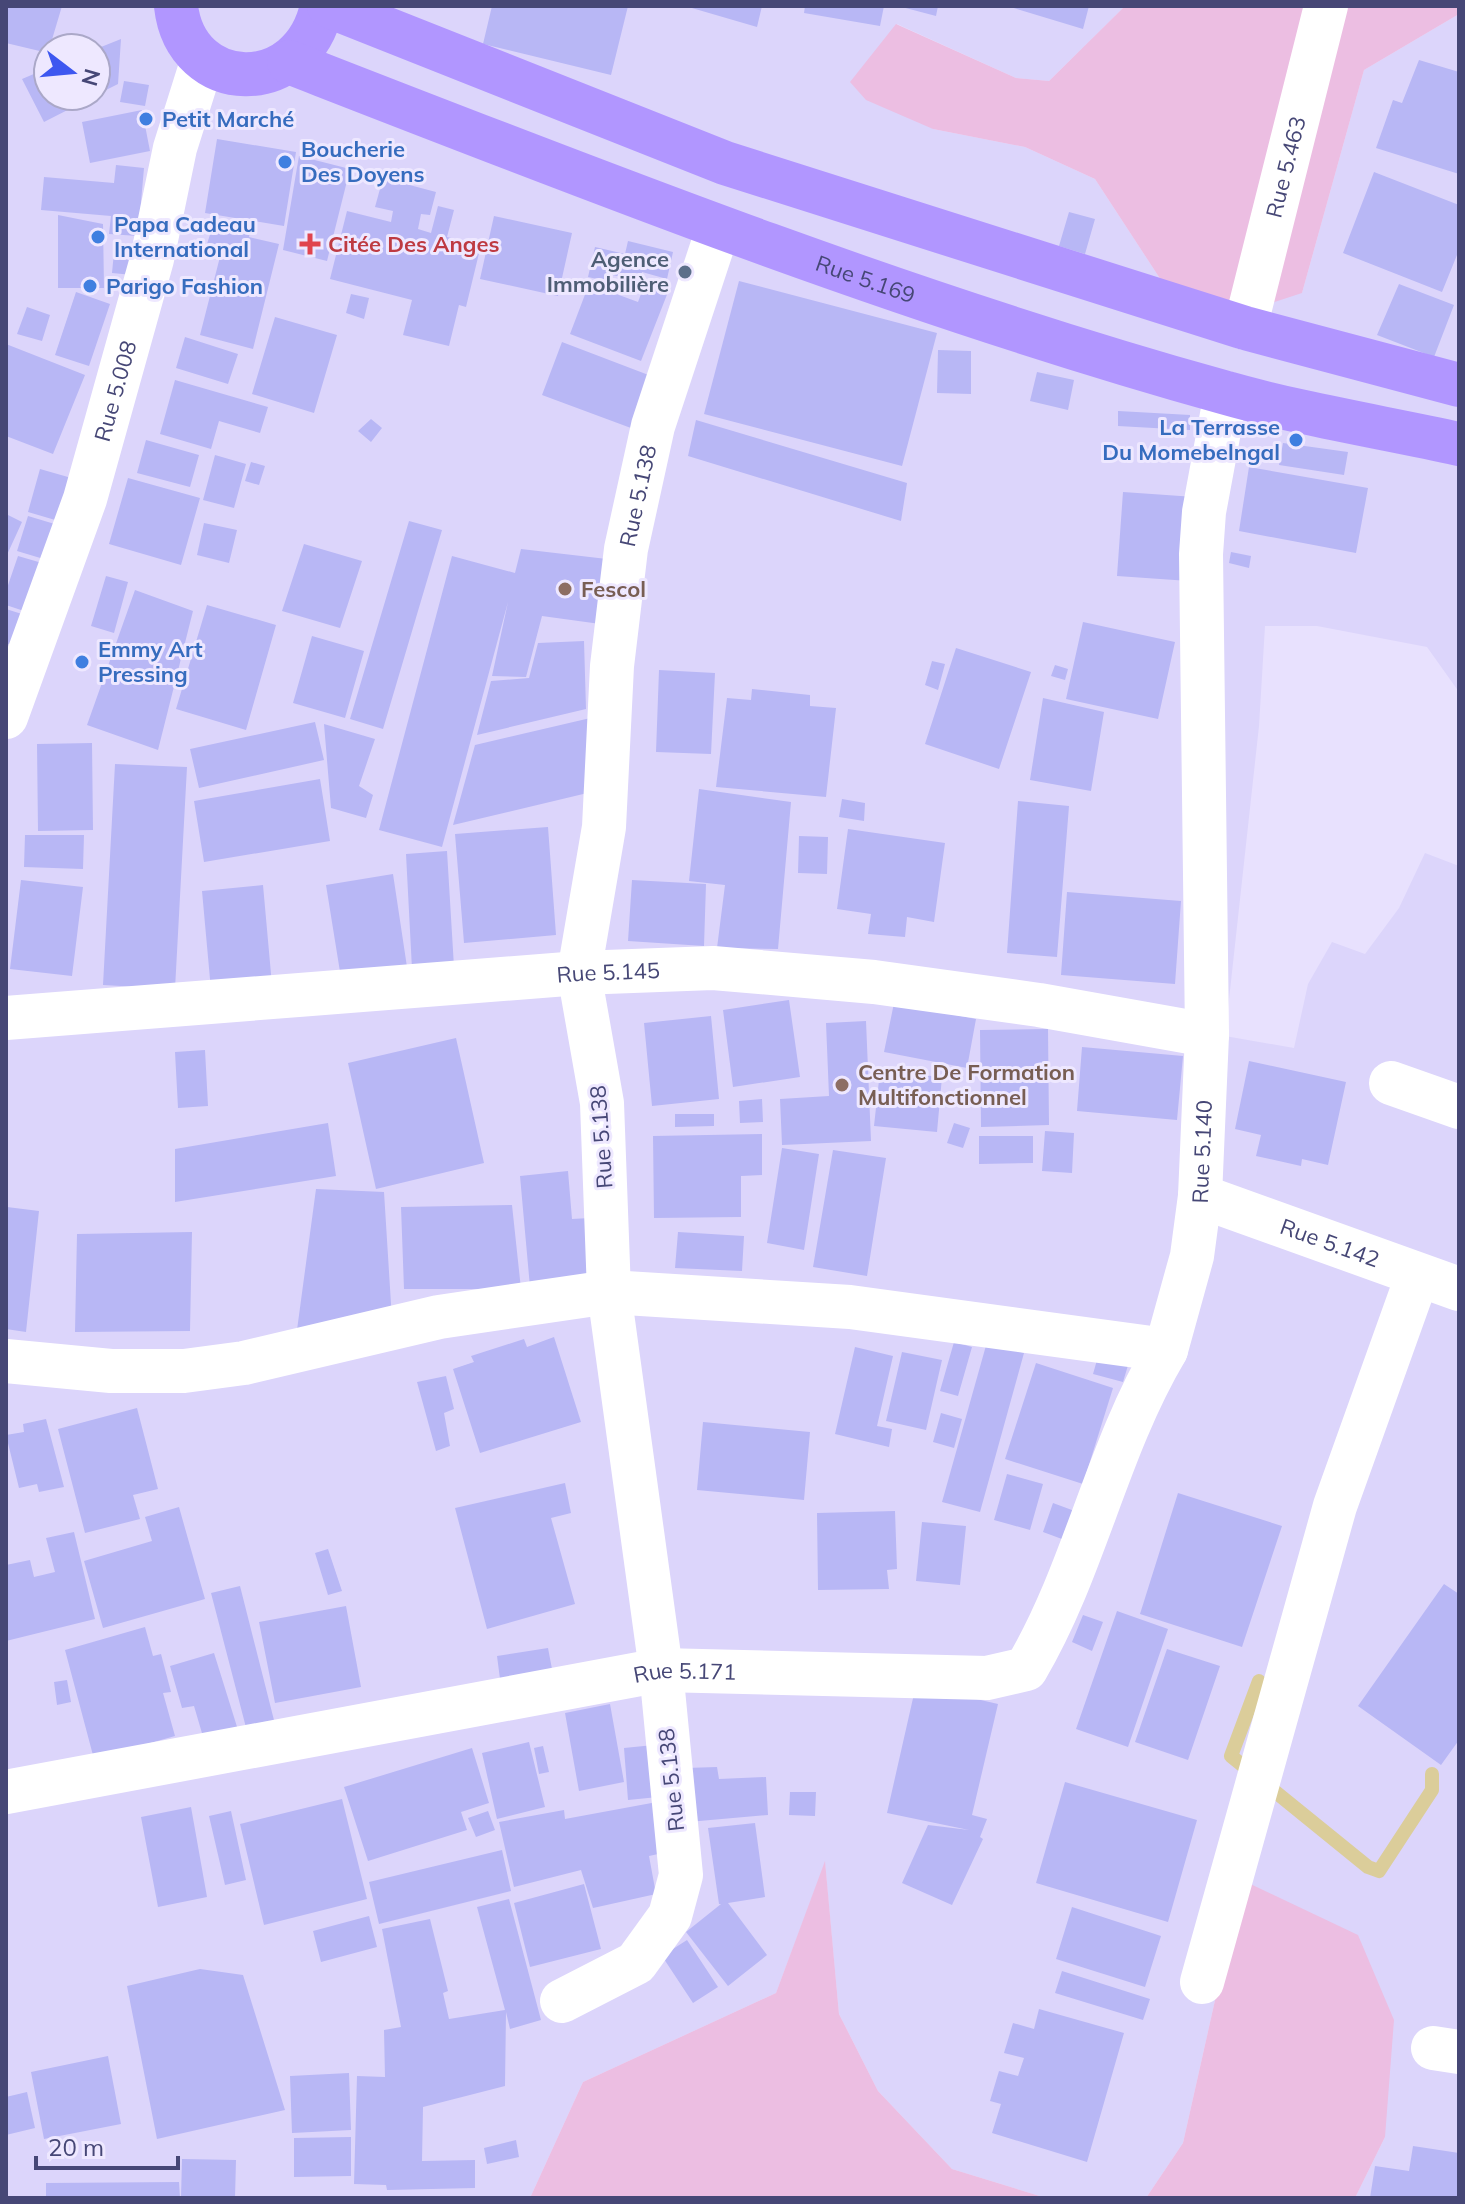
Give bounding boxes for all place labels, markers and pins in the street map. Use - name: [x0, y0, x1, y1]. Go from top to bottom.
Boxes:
- place label: Petit Marché: [162, 105, 294, 133]
- marker: Petit Marché: [137, 110, 155, 128]
- place label: Boucherie Des Doyens: [301, 135, 425, 188]
- marker: Boucherie Des Doyens: [276, 153, 294, 171]
- place label: Papa Cadeau International: [114, 210, 256, 263]
- marker: Papa Cadeau International: [89, 228, 107, 246]
- place label: Citée Des Anges: [328, 230, 500, 258]
- marker: Citée Des Anges: [299, 233, 321, 255]
- place label: Agence Immobilière: [547, 245, 669, 298]
- marker: Agence Immobilière: [676, 263, 694, 281]
- place label: Parigo Fashion: [106, 272, 263, 300]
- marker: Parigo Fashion: [81, 277, 99, 295]
- place label: La Terrasse Du Momebelngal: [1102, 413, 1280, 466]
- marker: La Terrasse Du Momebelngal: [1287, 431, 1305, 449]
- place label: Fescol: [581, 575, 646, 603]
- marker: Fescol: [556, 580, 574, 598]
- place label: Emmy Art Pressing: [98, 635, 203, 688]
- marker: Emmy Art Pressing: [73, 653, 91, 671]
- place label: Centre De Formation Multifonctionnel: [858, 1058, 1075, 1111]
- marker: Centre De Formation Multifonctionnel: [833, 1076, 851, 1094]

